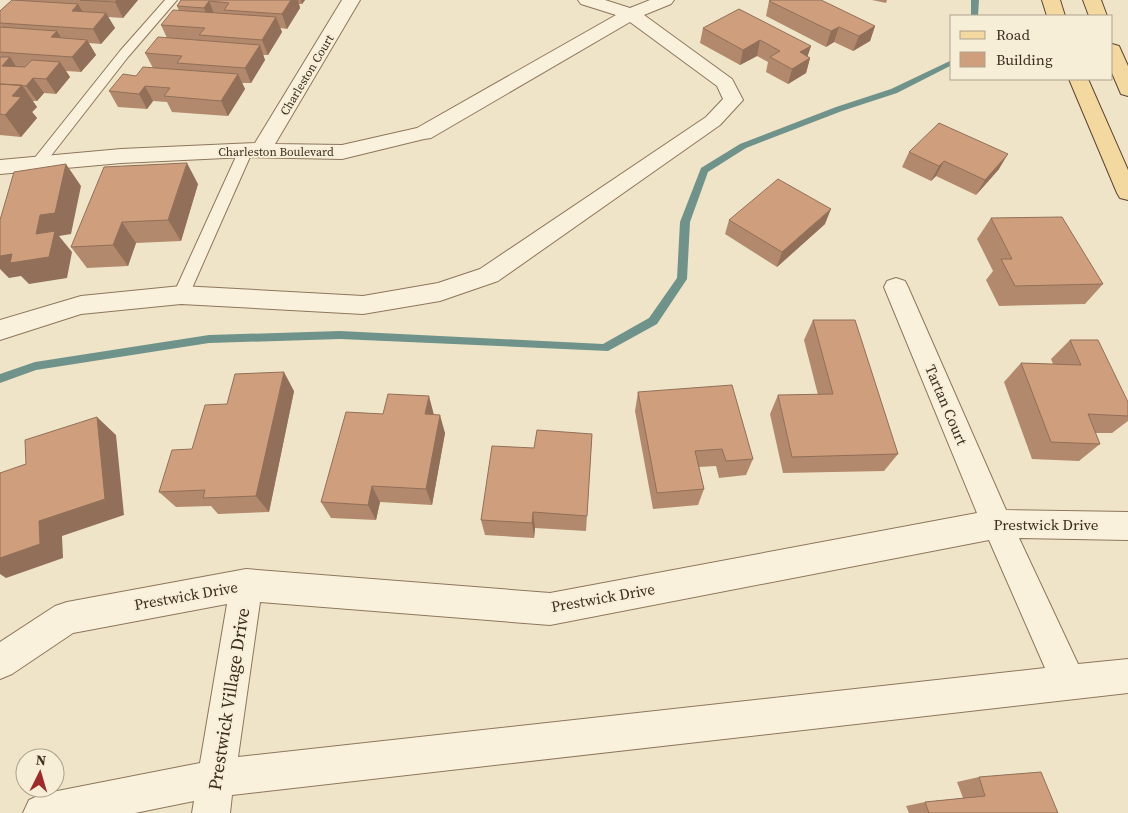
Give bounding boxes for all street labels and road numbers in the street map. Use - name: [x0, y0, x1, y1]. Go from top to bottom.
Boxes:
- street label: Charleston Court: [277, 32, 337, 118]
- street label: Charleston Boulevard: [218, 144, 334, 160]
- street label: Tartan Court: [920, 361, 973, 448]
- street label: Prestwick Drive: [993, 514, 1099, 535]
- street label: Prestwick Drive: [132, 576, 240, 615]
- street label: Prestwick Drive: [549, 578, 657, 617]
- street label: Prestwick Village Drive: [202, 606, 255, 792]

